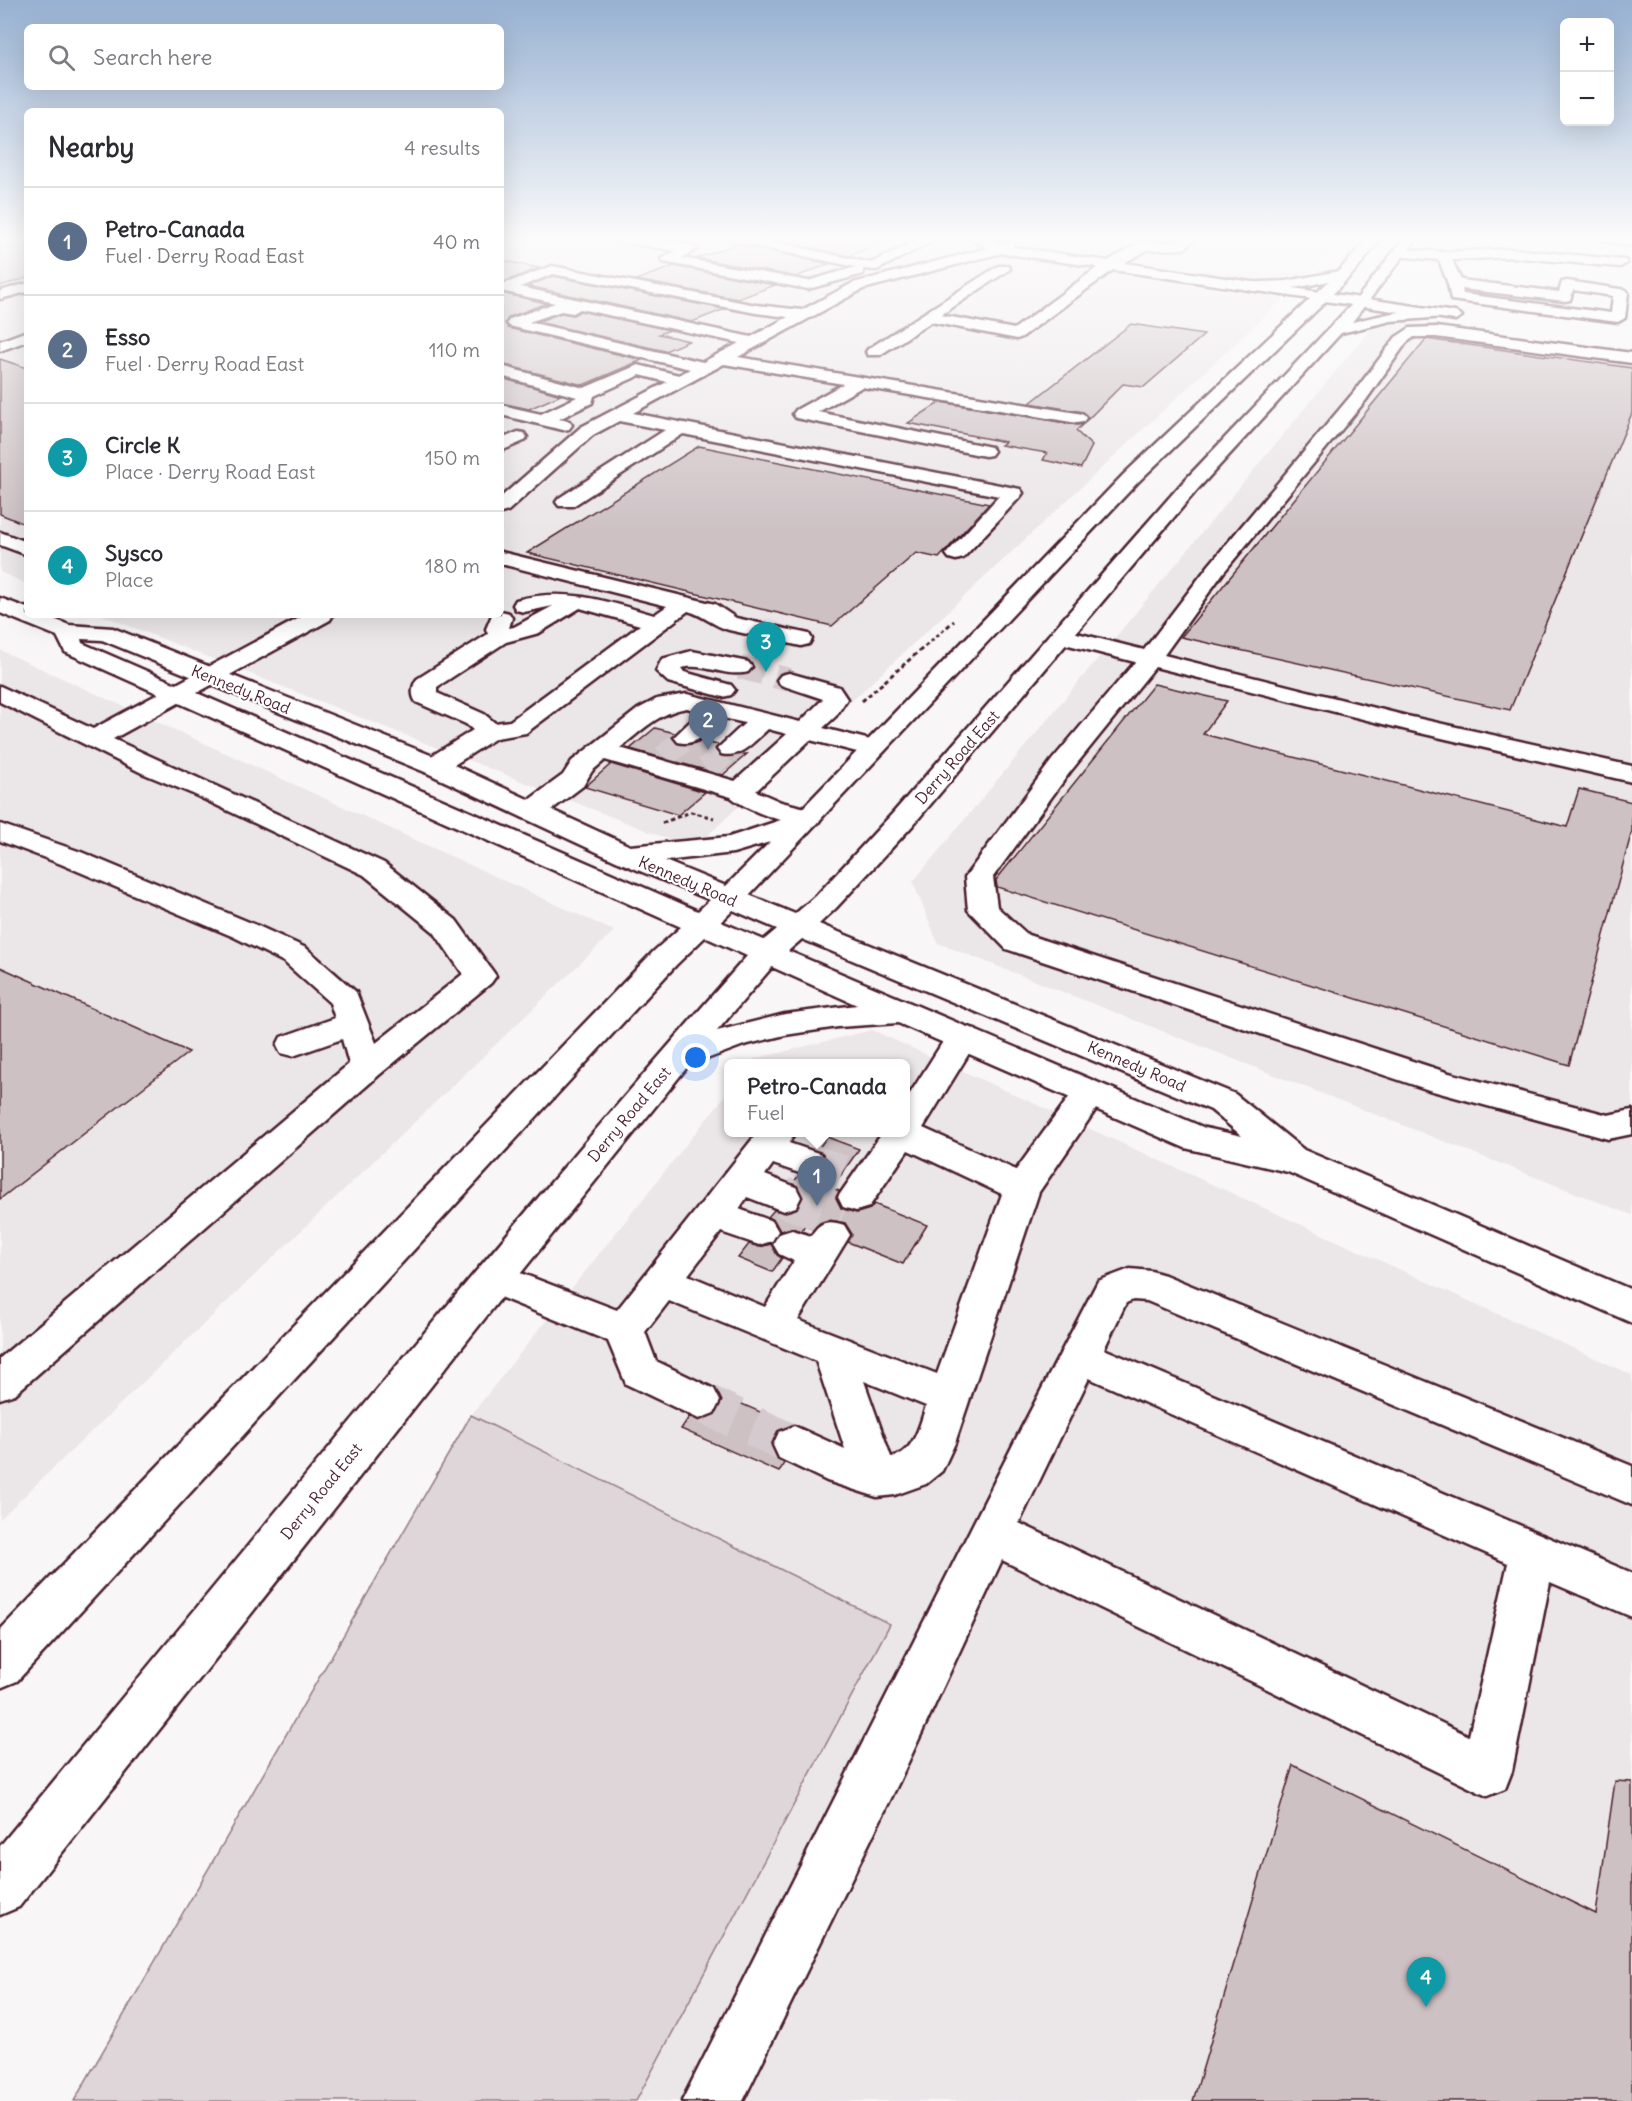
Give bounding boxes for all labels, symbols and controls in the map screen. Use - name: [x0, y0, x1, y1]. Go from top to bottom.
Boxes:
- map controls: [1560, 18, 1614, 126]
- button: +: [1560, 18, 1614, 72]
- search box: [24, 24, 504, 90]
- icon: search: [45, 41, 78, 74]
- text: Search here: [93, 43, 212, 71]
- button: −: [1560, 72, 1614, 126]
- text: Nearby: [48, 131, 134, 164]
- text: 4 results: [404, 135, 480, 160]
- text: Petro-Canada: [105, 215, 245, 243]
- text: 1: [64, 229, 71, 254]
- text: 40 m: [433, 229, 480, 254]
- text: Fuel · Derry Road East: [105, 243, 304, 268]
- text: Esso: [105, 323, 150, 351]
- text: 2: [62, 337, 73, 362]
- text: 110 m: [429, 337, 480, 362]
- text: Fuel · Derry Road East: [105, 351, 304, 376]
- text: Circle K: [105, 431, 180, 459]
- text: 3: [62, 445, 73, 470]
- text: 150 m: [425, 445, 480, 470]
- text: Place · Derry Road East: [105, 459, 315, 484]
- text: Sysco: [105, 539, 163, 567]
- text: 4: [62, 553, 73, 578]
- text: 180 m: [425, 553, 480, 578]
- text: Place: [105, 567, 153, 592]
- pin: 3: [746, 622, 786, 672]
- street label: Kennedy Road: [189, 660, 293, 718]
- pin: 2: [688, 700, 728, 750]
- street label: Derry Road East: [911, 705, 1004, 808]
- street label: Kennedy Road: [636, 851, 740, 911]
- street label: Kennedy Road: [1085, 1036, 1189, 1096]
- your location: [681, 1043, 710, 1072]
- popup: [724, 1059, 910, 1137]
- street label: Derry Road East: [583, 1062, 675, 1166]
- text: Petro-Canada: [747, 1072, 887, 1100]
- text: Fuel: [747, 1100, 785, 1125]
- pin: 1: [798, 1156, 836, 1206]
- street label: Derry Road East: [276, 1438, 366, 1543]
- pin: 4: [1406, 1958, 1446, 2007]

